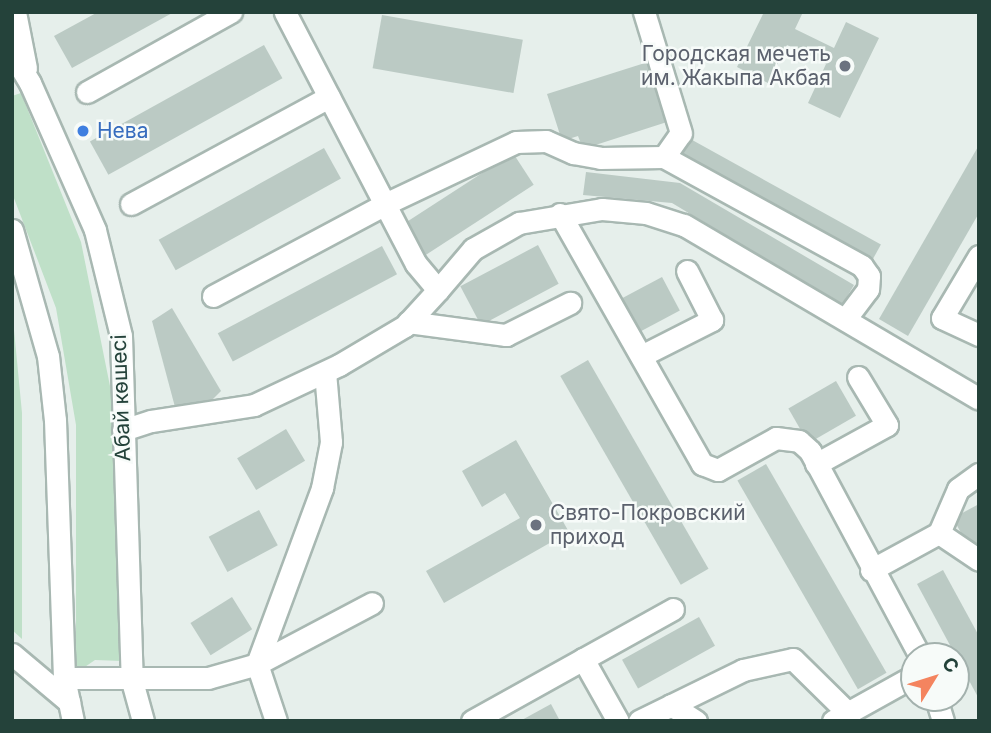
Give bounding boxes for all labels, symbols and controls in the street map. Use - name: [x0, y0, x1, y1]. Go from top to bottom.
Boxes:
- place label: Городская мечеть им. Жакыпа Акбая: [641, 41, 831, 91]
- marker: Городская мечеть им. Жакыпа Акбая: [837, 58, 853, 74]
- place label: Нева: [97, 118, 149, 144]
- marker: Нева: [75, 123, 91, 139]
- street label: Абай көшесі: [106, 334, 136, 462]
- place label: Свято-Покровский приход: [550, 500, 746, 550]
- marker: Свято-Покровский приход: [528, 517, 544, 533]
- north arrow: [900, 642, 970, 712]
- text: С: [937, 652, 964, 678]

